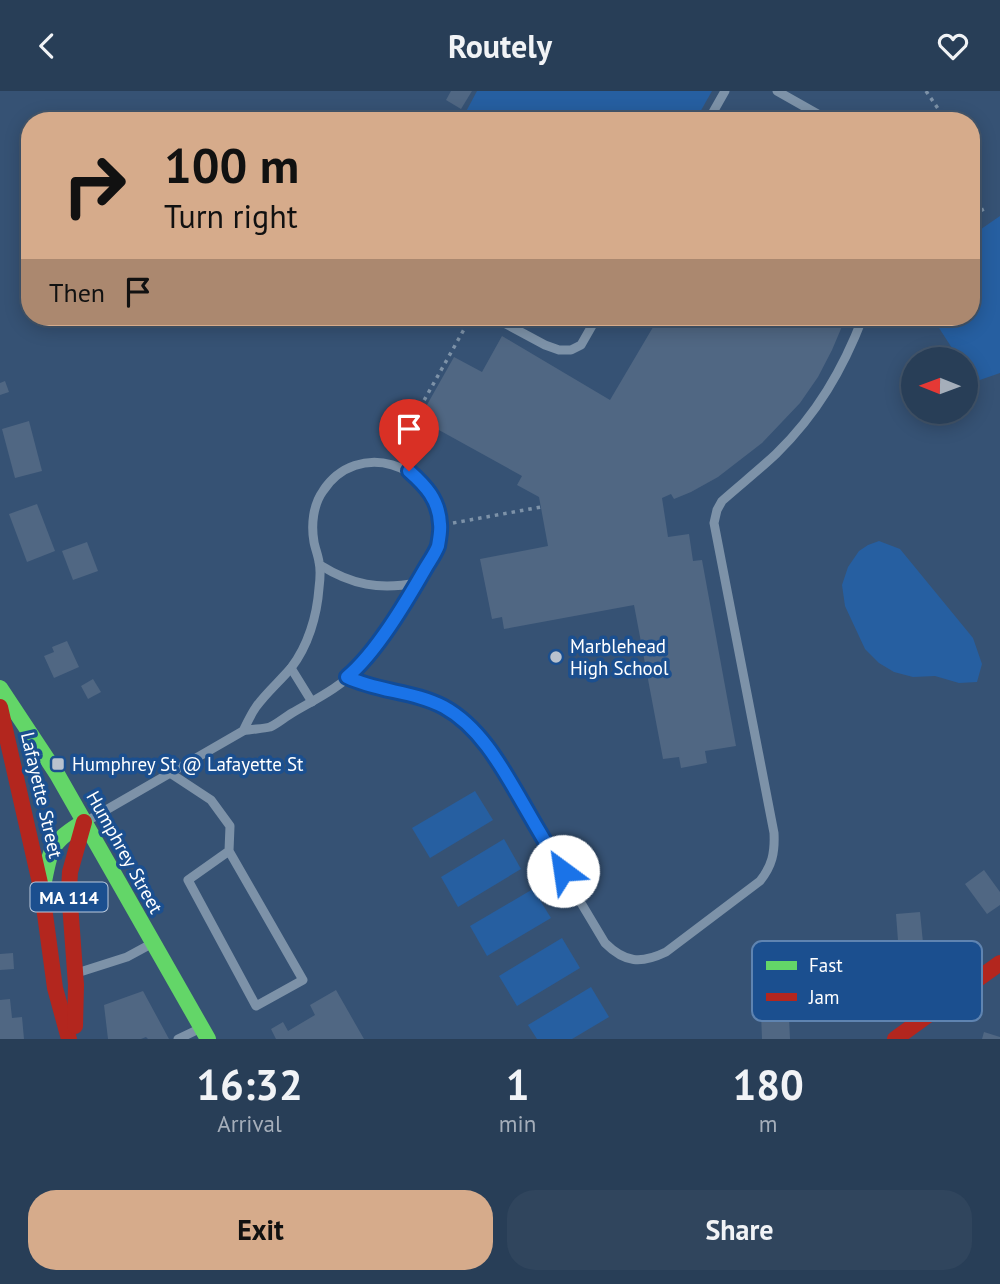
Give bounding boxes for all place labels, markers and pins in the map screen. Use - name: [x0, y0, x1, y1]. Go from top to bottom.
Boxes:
- pin: [379, 399, 439, 471]
- place label: Marblehead High School: [570, 634, 669, 680]
- marker: Marblehead High School: [548, 649, 564, 665]
- place label: Humphrey St @ Lafayette St: [72, 752, 304, 776]
- marker: Humphrey St @ Lafayette St: [50, 756, 66, 772]

